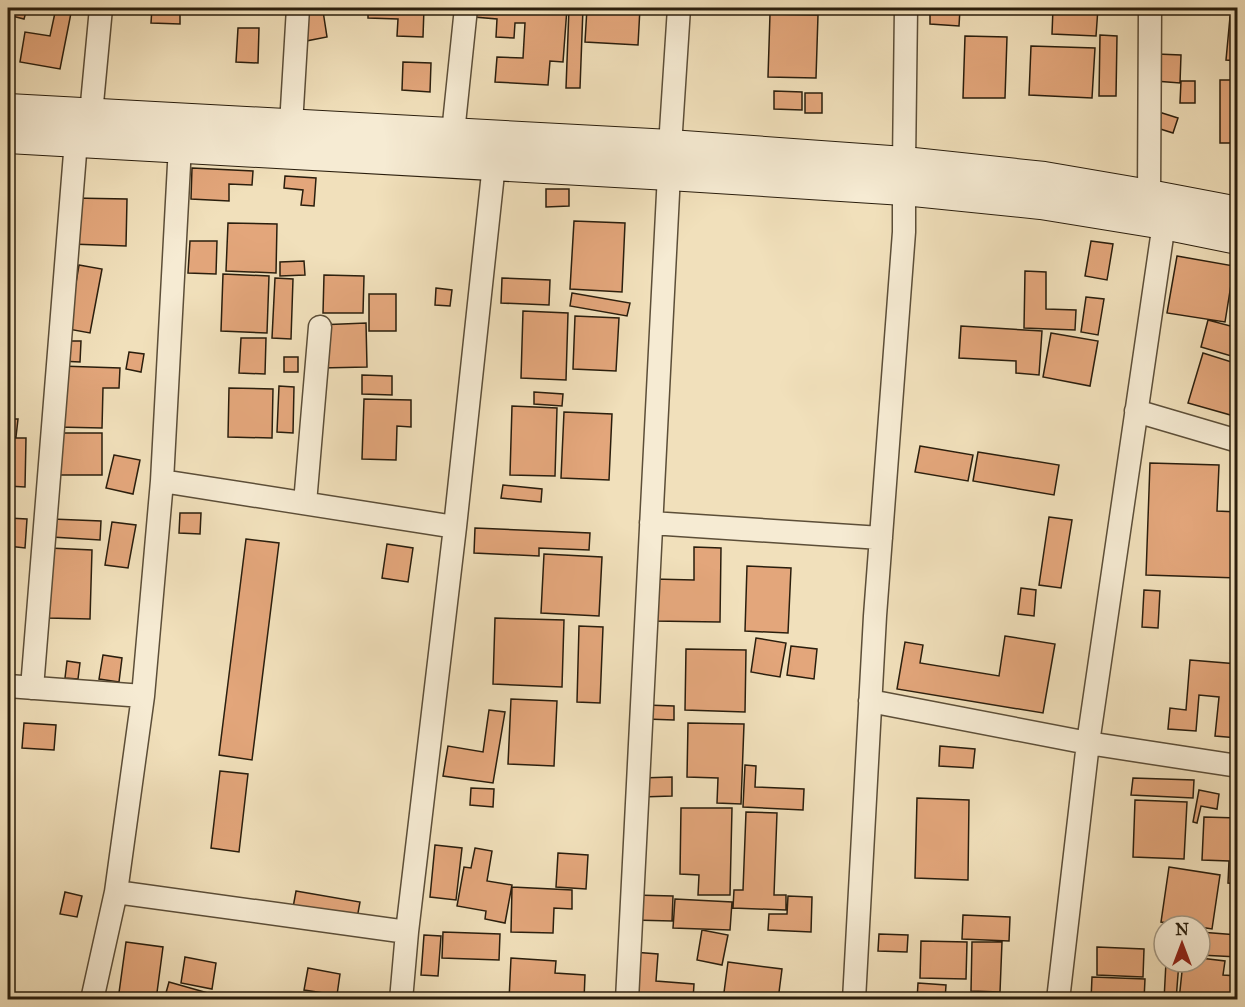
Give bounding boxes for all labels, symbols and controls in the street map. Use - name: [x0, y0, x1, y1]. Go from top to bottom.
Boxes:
- north arrow: [1152, 914, 1212, 974]
- text: N: [1175, 920, 1189, 939]

